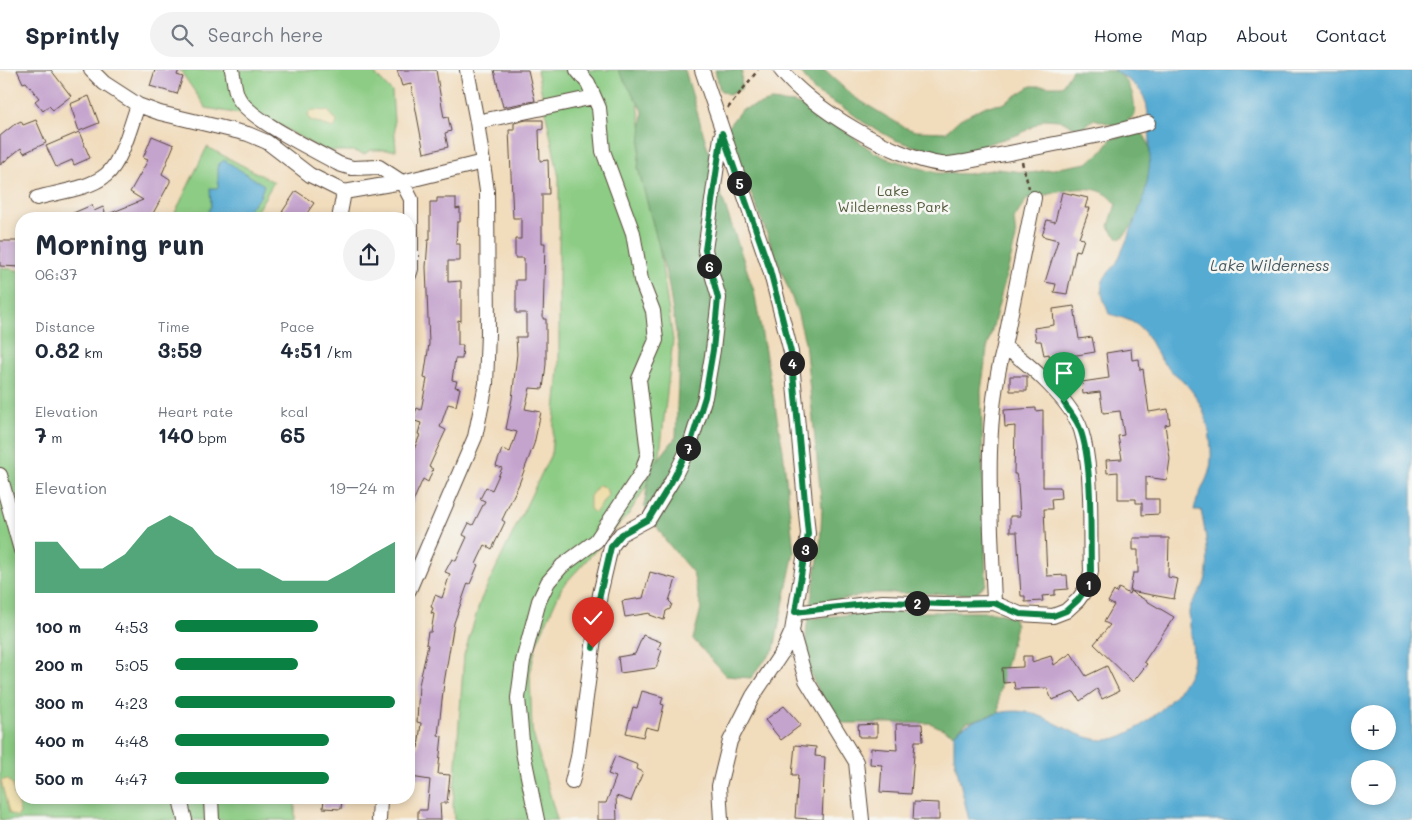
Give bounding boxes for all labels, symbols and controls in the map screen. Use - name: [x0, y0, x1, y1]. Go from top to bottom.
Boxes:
- search box: [150, 12, 500, 57]
- text: Sprintly: [25, 19, 120, 50]
- icon: search: [168, 21, 196, 49]
- text: Search here: [208, 22, 323, 47]
- text: Home: [1094, 23, 1143, 47]
- text: Map: [1171, 23, 1207, 47]
- text: About: [1235, 23, 1288, 47]
- text: Contact: [1316, 23, 1387, 47]
- pin: 5: [726, 170, 752, 196]
- text: 5: [735, 174, 744, 193]
- park label: Lake Wilderness Park: [838, 181, 948, 216]
- text: Morning run: [35, 226, 204, 262]
- button: share: [343, 229, 395, 281]
- pin: 6: [696, 254, 722, 278]
- water label: Lake Wilderness: [1210, 255, 1330, 275]
- text: 6: [705, 257, 714, 276]
- text: 06:37: [35, 263, 78, 284]
- text: Distance: [35, 317, 95, 336]
- text: Time: [158, 317, 190, 336]
- text: Pace: [280, 317, 315, 336]
- text: 0.82: [35, 336, 80, 363]
- text: 3:59: [158, 336, 202, 363]
- text: 4:51: [280, 336, 322, 363]
- text: km: [80, 343, 103, 362]
- text: /km: [322, 343, 352, 362]
- pin: 4: [780, 350, 804, 376]
- pin: [1043, 352, 1085, 403]
- text: 4: [788, 354, 797, 373]
- icon: arrive: [1050, 359, 1078, 387]
- text: Elevation: [35, 402, 98, 421]
- text: Heart rate: [158, 402, 233, 421]
- text: kcal: [280, 402, 308, 421]
- text: 7: [35, 421, 47, 448]
- text: 140: [158, 421, 194, 448]
- text: 65: [280, 421, 305, 448]
- text: m: [47, 428, 62, 447]
- text: bpm: [194, 428, 227, 447]
- pin: 7: [676, 436, 700, 460]
- text: 7: [685, 439, 692, 458]
- text: Elevation: [35, 477, 107, 498]
- text: 19–24 m: [329, 477, 395, 498]
- pin: 3: [792, 536, 818, 562]
- text: 3: [801, 540, 810, 559]
- pin: 1: [1076, 572, 1100, 596]
- text: 1: [1085, 575, 1092, 594]
- pin: 2: [904, 590, 930, 616]
- text: 2: [914, 594, 921, 613]
- pin: [572, 597, 614, 648]
- icon: check: [579, 604, 607, 632]
- text: 100 m: [35, 616, 81, 637]
- text: 4:53: [115, 616, 148, 637]
- text: 200 m: [35, 654, 83, 675]
- text: 5:05: [115, 654, 149, 675]
- text: 300 m: [35, 692, 84, 713]
- text: 4:23: [115, 692, 148, 713]
- map controls: [1351, 705, 1396, 805]
- button: +: [1351, 705, 1396, 750]
- text: 400 m: [35, 730, 84, 751]
- text: 4:48: [115, 730, 148, 751]
- button: −: [1351, 760, 1396, 805]
- text: 500 m: [35, 768, 83, 789]
- text: 4:47: [115, 768, 148, 789]

